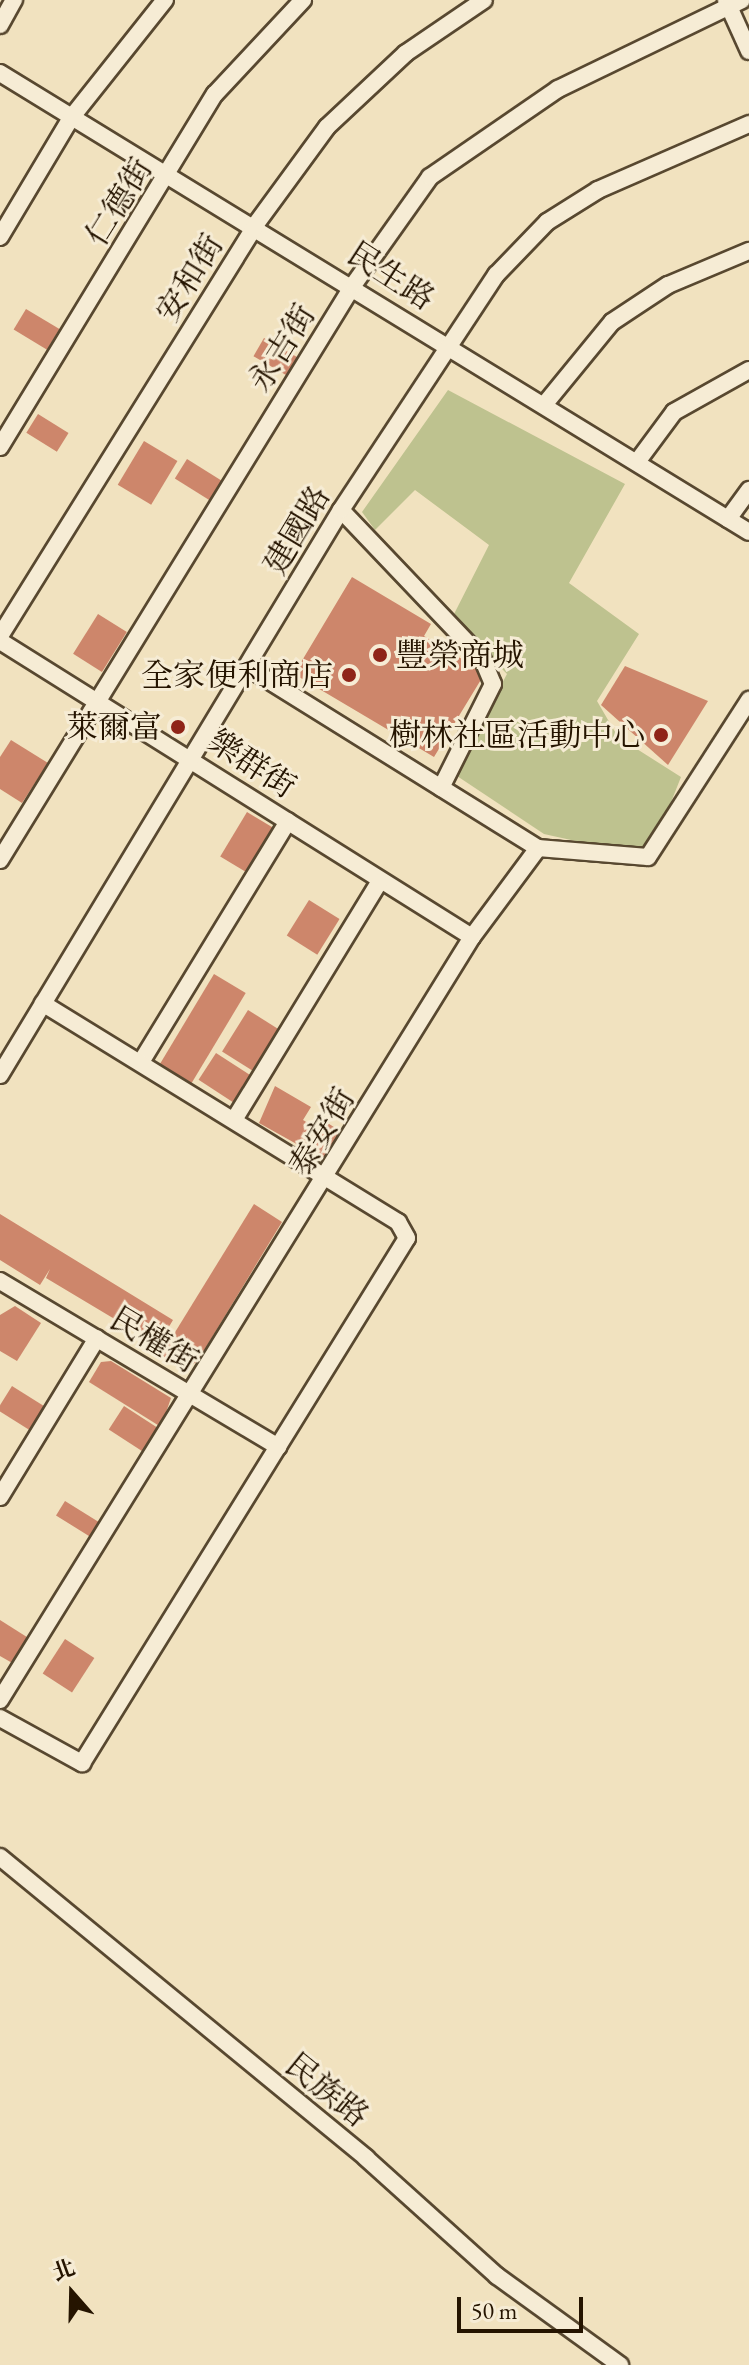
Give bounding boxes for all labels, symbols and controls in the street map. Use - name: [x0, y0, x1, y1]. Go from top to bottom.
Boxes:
- street label: 仁德街: [77, 151, 161, 253]
- street label: 安和街: [148, 227, 232, 329]
- street label: 民生路: [340, 234, 442, 318]
- street label: 永吉街: [240, 297, 324, 399]
- street label: 建國路: [256, 479, 338, 581]
- place label: 豐榮商城: [396, 636, 524, 674]
- marker: 豐榮商城: [371, 646, 389, 664]
- place label: 全家便利商店: [141, 656, 333, 694]
- marker: 全家便利商店: [340, 666, 358, 684]
- place label: 萊爾富: [66, 708, 162, 746]
- place label: 樹林社區活動中心: [389, 716, 645, 754]
- marker: 萊爾富: [169, 718, 187, 736]
- street label: 樂群街: [201, 722, 303, 806]
- marker: 樹林社區活動中心: [652, 726, 670, 744]
- street label: 泰安街: [281, 1081, 363, 1183]
- street label: 民權街: [103, 1299, 205, 1381]
- street label: 民族路: [278, 2045, 376, 2135]
- north arrow: [32, 2253, 112, 2333]
- text: 北: [48, 2253, 79, 2287]
- scale bar: [461, 2281, 587, 2331]
- text: 50 m: [471, 2295, 518, 2326]

